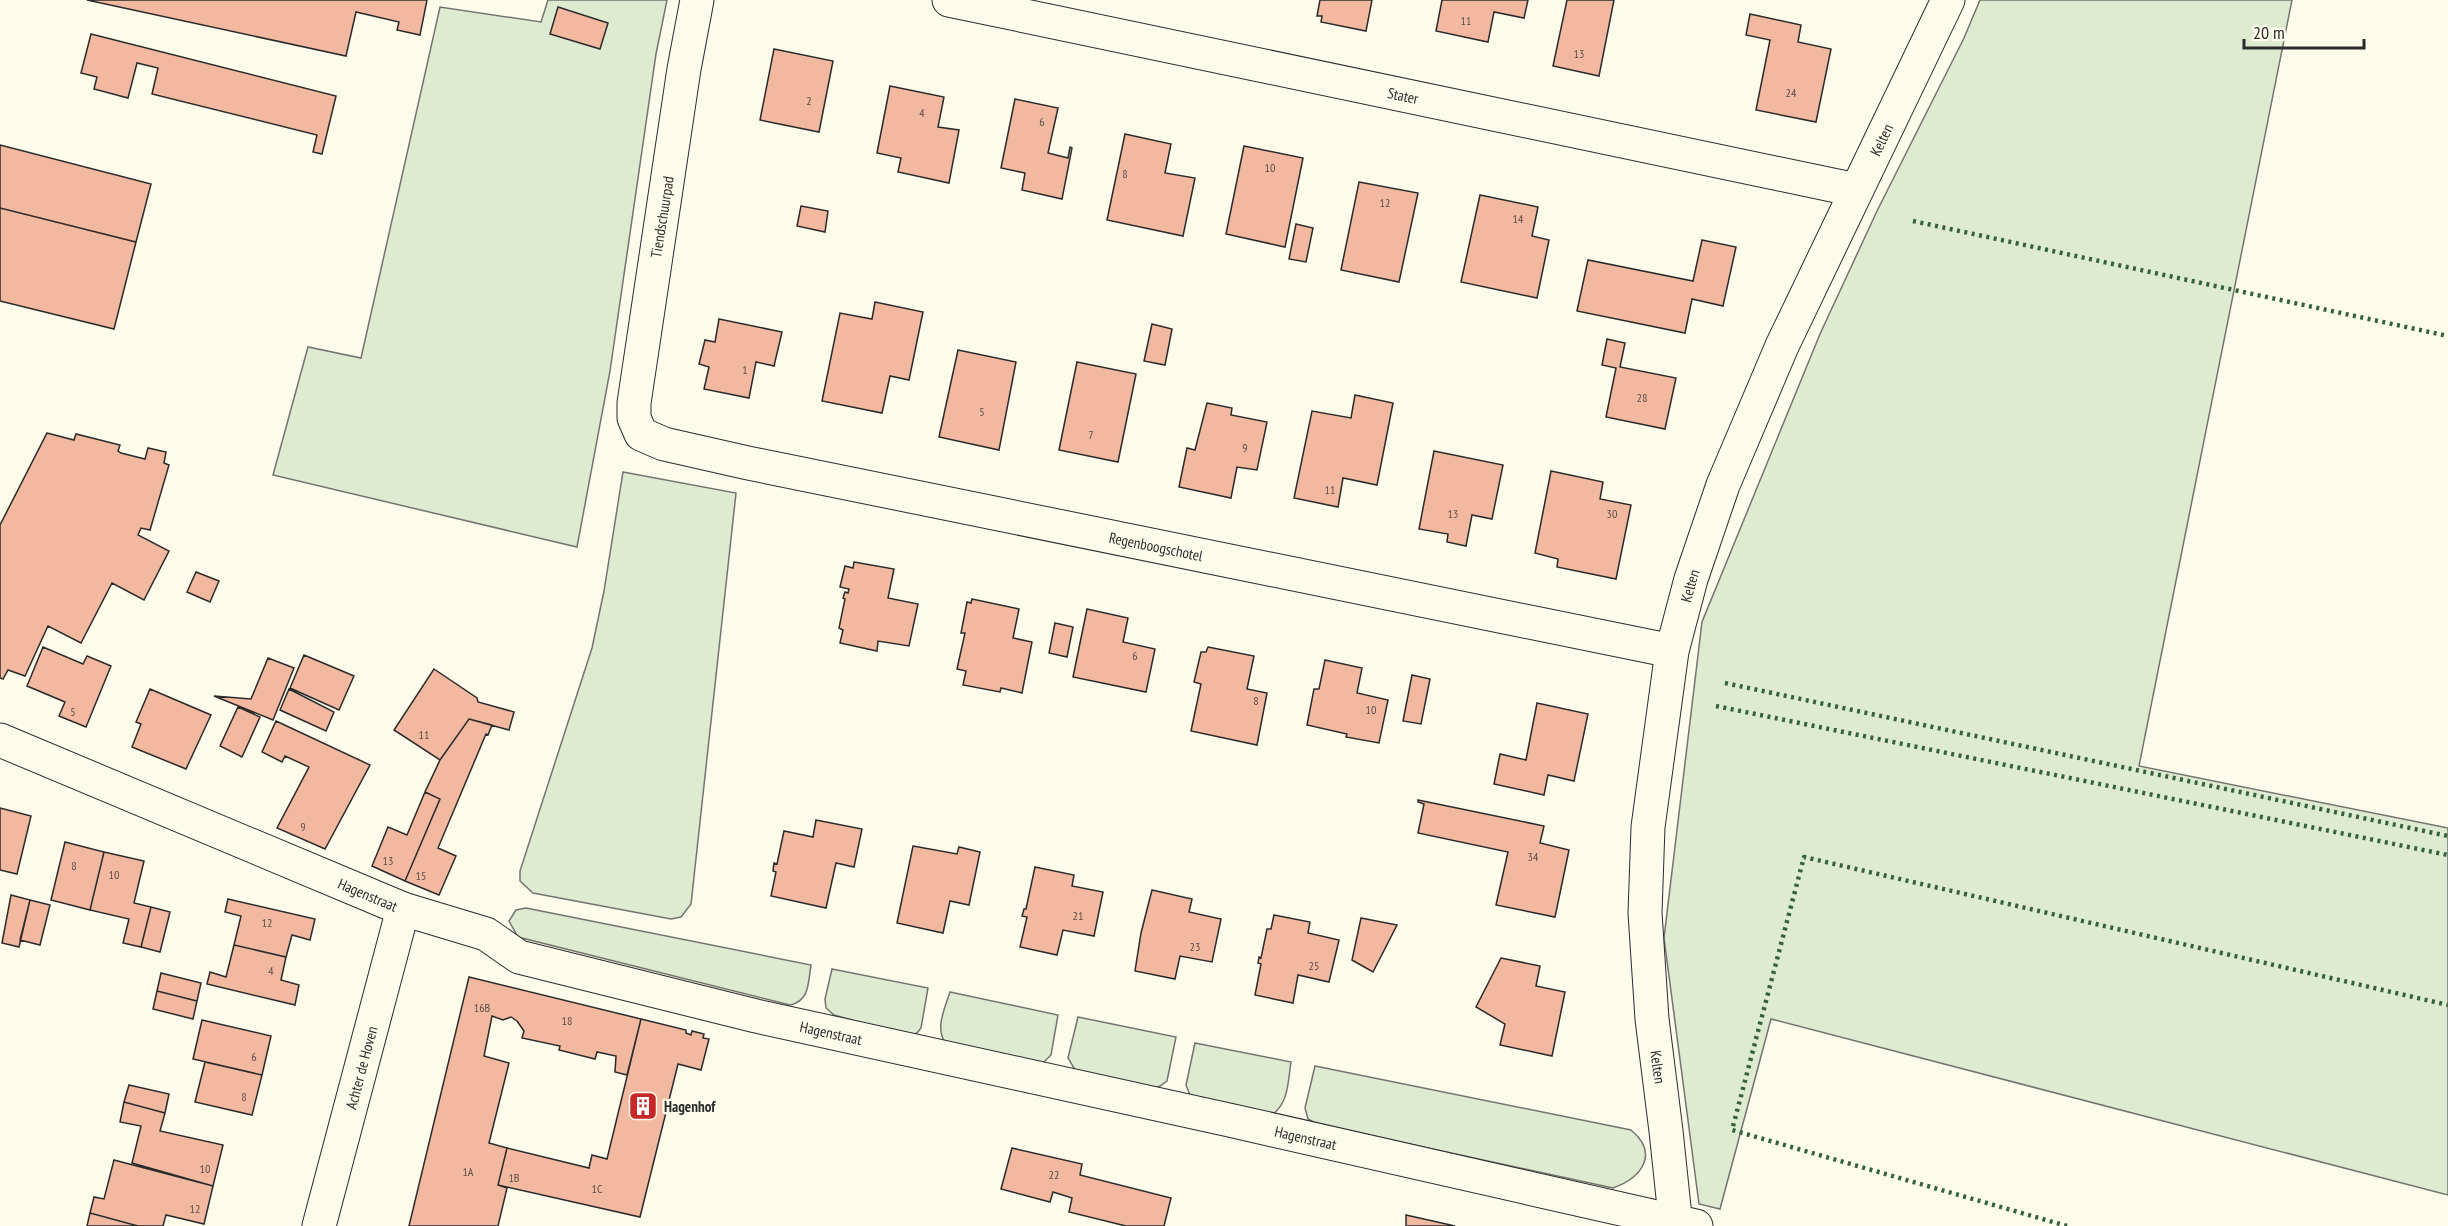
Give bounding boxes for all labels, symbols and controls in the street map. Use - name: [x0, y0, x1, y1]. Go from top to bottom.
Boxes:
- scale bar: [2244, 12, 2364, 50]
- house number: 11: [1461, 13, 1471, 28]
- text: 20 m: [2253, 21, 2285, 44]
- house number: 13: [1574, 46, 1584, 61]
- street label: Stater: [1386, 83, 1421, 108]
- house number: 24: [1786, 85, 1797, 100]
- house number: 2: [806, 93, 812, 108]
- house number: 4: [919, 105, 925, 120]
- house number: 6: [1039, 114, 1045, 129]
- street label: Kelten: [1865, 120, 1897, 159]
- house number: 10: [1265, 160, 1275, 175]
- house number: 8: [1122, 166, 1128, 181]
- street label: Tiendschuurpad: [646, 175, 678, 259]
- house number: 12: [1380, 195, 1390, 210]
- house number: 14: [1513, 211, 1524, 226]
- house number: 1: [742, 362, 748, 377]
- house number: 28: [1637, 390, 1647, 405]
- house number: 5: [979, 404, 985, 419]
- house number: 7: [1088, 427, 1094, 442]
- house number: 9: [1242, 440, 1248, 455]
- house number: 11: [1325, 482, 1335, 497]
- house number: 13: [1448, 506, 1458, 521]
- house number: 30: [1607, 506, 1617, 521]
- street label: Regenboogschotel: [1108, 527, 1205, 565]
- street label: Kelten: [1676, 567, 1703, 604]
- house number: 6: [1132, 648, 1138, 663]
- house number: 8: [1253, 693, 1259, 708]
- house number: 10: [1366, 702, 1376, 717]
- house number: 5: [70, 704, 76, 719]
- house number: 11: [419, 727, 429, 742]
- house number: 9: [300, 819, 306, 834]
- house number: 34: [1528, 849, 1539, 864]
- house number: 13: [383, 853, 393, 868]
- house number: 8: [71, 858, 77, 873]
- house number: 10: [109, 867, 119, 882]
- house number: 15: [416, 868, 426, 883]
- street label: Hagenstraat: [335, 873, 401, 915]
- house number: 21: [1073, 908, 1083, 923]
- house number: 12: [262, 915, 272, 930]
- house number: 23: [1190, 939, 1200, 954]
- house number: 25: [1309, 958, 1319, 973]
- house number: 4: [268, 963, 274, 978]
- house number: 16B: [474, 1000, 491, 1015]
- house number: 18: [562, 1013, 572, 1028]
- street label: Hagenstraat: [798, 1016, 864, 1049]
- street label: Achter de Hoven: [341, 1024, 381, 1111]
- house number: 6: [251, 1049, 257, 1064]
- street label: Kelten: [1646, 1049, 1670, 1085]
- house number: 8: [241, 1089, 247, 1104]
- building icon: Hagenhof: [627, 1090, 659, 1122]
- place label: Hagenhof: [664, 1097, 716, 1116]
- street label: Hagenstraat: [1273, 1121, 1338, 1154]
- house number: 10: [200, 1161, 210, 1176]
- house number: 1A: [462, 1164, 474, 1179]
- house number: 22: [1049, 1167, 1059, 1182]
- house number: 1B: [508, 1170, 520, 1185]
- house number: 1C: [592, 1181, 603, 1196]
- house number: 12: [190, 1201, 200, 1216]

